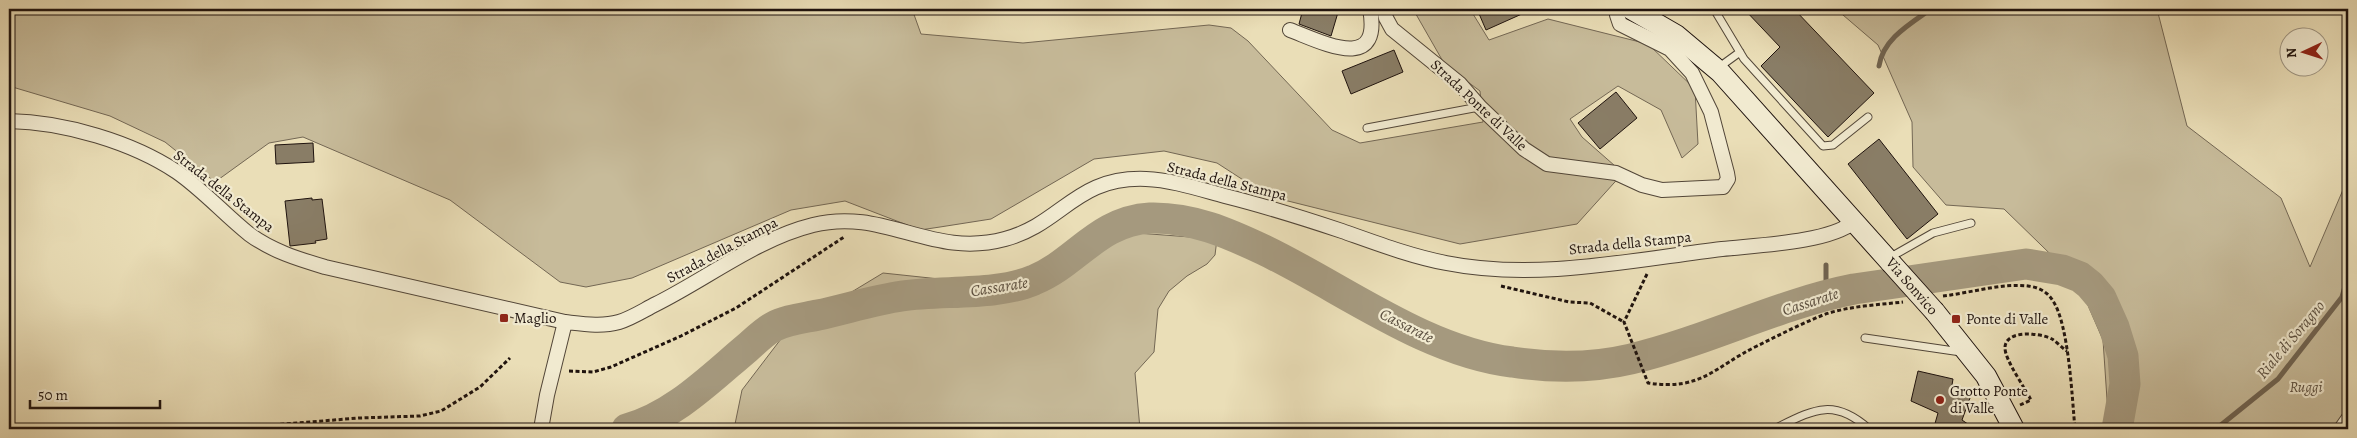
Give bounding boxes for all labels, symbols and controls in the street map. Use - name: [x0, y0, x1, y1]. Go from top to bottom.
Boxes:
- north arrow: [2280, 28, 2330, 78]
- text: N: [2282, 47, 2301, 59]
- street label: Strada Ponte di Valle: [1426, 55, 1532, 155]
- street label: Strada della Stampa: [169, 145, 279, 237]
- street label: Strada della Stampa: [1165, 156, 1289, 206]
- street label: Strada della Stampa: [663, 212, 781, 288]
- street label: Strada della Stampa: [1568, 227, 1692, 259]
- street label: Via Sonvico: [1881, 252, 1943, 319]
- water label: Cassarate: [969, 272, 1030, 302]
- water label: Cassarate: [1779, 282, 1841, 321]
- water label: Riale di Soragno: [2251, 296, 2330, 384]
- water label: Cassarate: [1376, 303, 1438, 349]
- place label: Maglio: [514, 308, 556, 328]
- place label: Ponte di Valle: [1966, 309, 2048, 329]
- marker: Maglio: [498, 312, 510, 324]
- marker: Ponte di Valle: [1950, 313, 1962, 325]
- park label: Ruggi: [2290, 377, 2322, 397]
- scale bar: [30, 378, 160, 410]
- place label: Grotto Ponte di Valle: [1950, 381, 2028, 418]
- text: 50 m: [38, 385, 68, 405]
- marker: Grotto Ponte di Valle: [1934, 394, 1946, 406]

